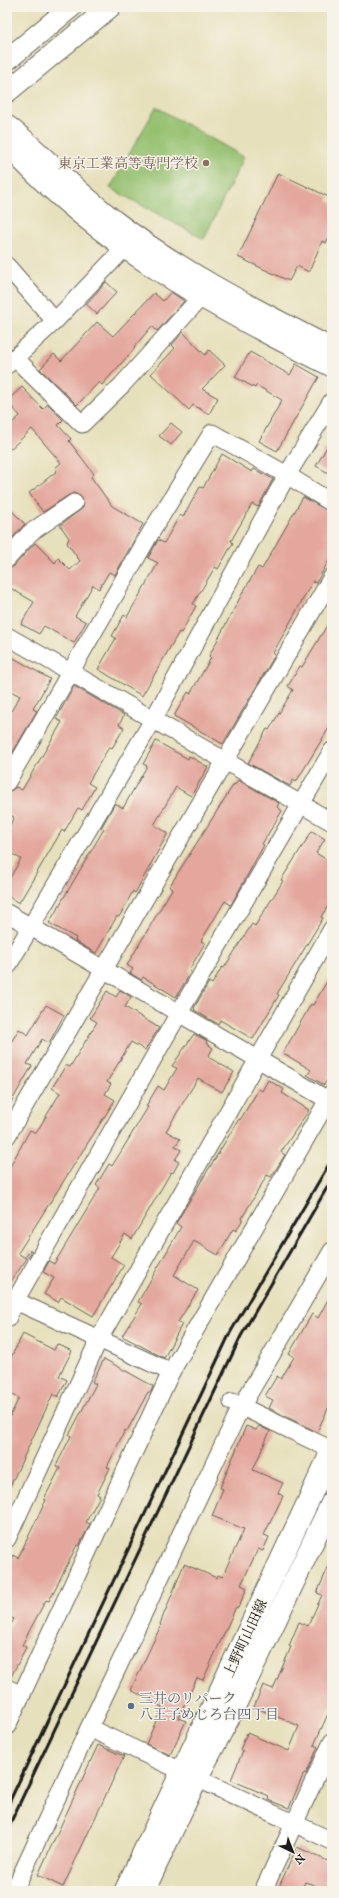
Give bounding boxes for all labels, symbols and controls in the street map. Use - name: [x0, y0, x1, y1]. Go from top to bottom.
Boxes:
- place label: 東京工業高等専門学校: [58, 155, 198, 172]
- marker: 東京工業高等専門学校: [201, 158, 211, 168]
- street label: 上野町山田線: [220, 1597, 271, 1680]
- place label: 三井のリパーク 八王子めじろ台四丁目: [139, 1690, 279, 1723]
- marker: 三井のリパーク 八王子めじろ台四丁目: [126, 1701, 136, 1711]
- north arrow: [273, 1832, 313, 1872]
- text: N: [291, 1851, 307, 1867]

